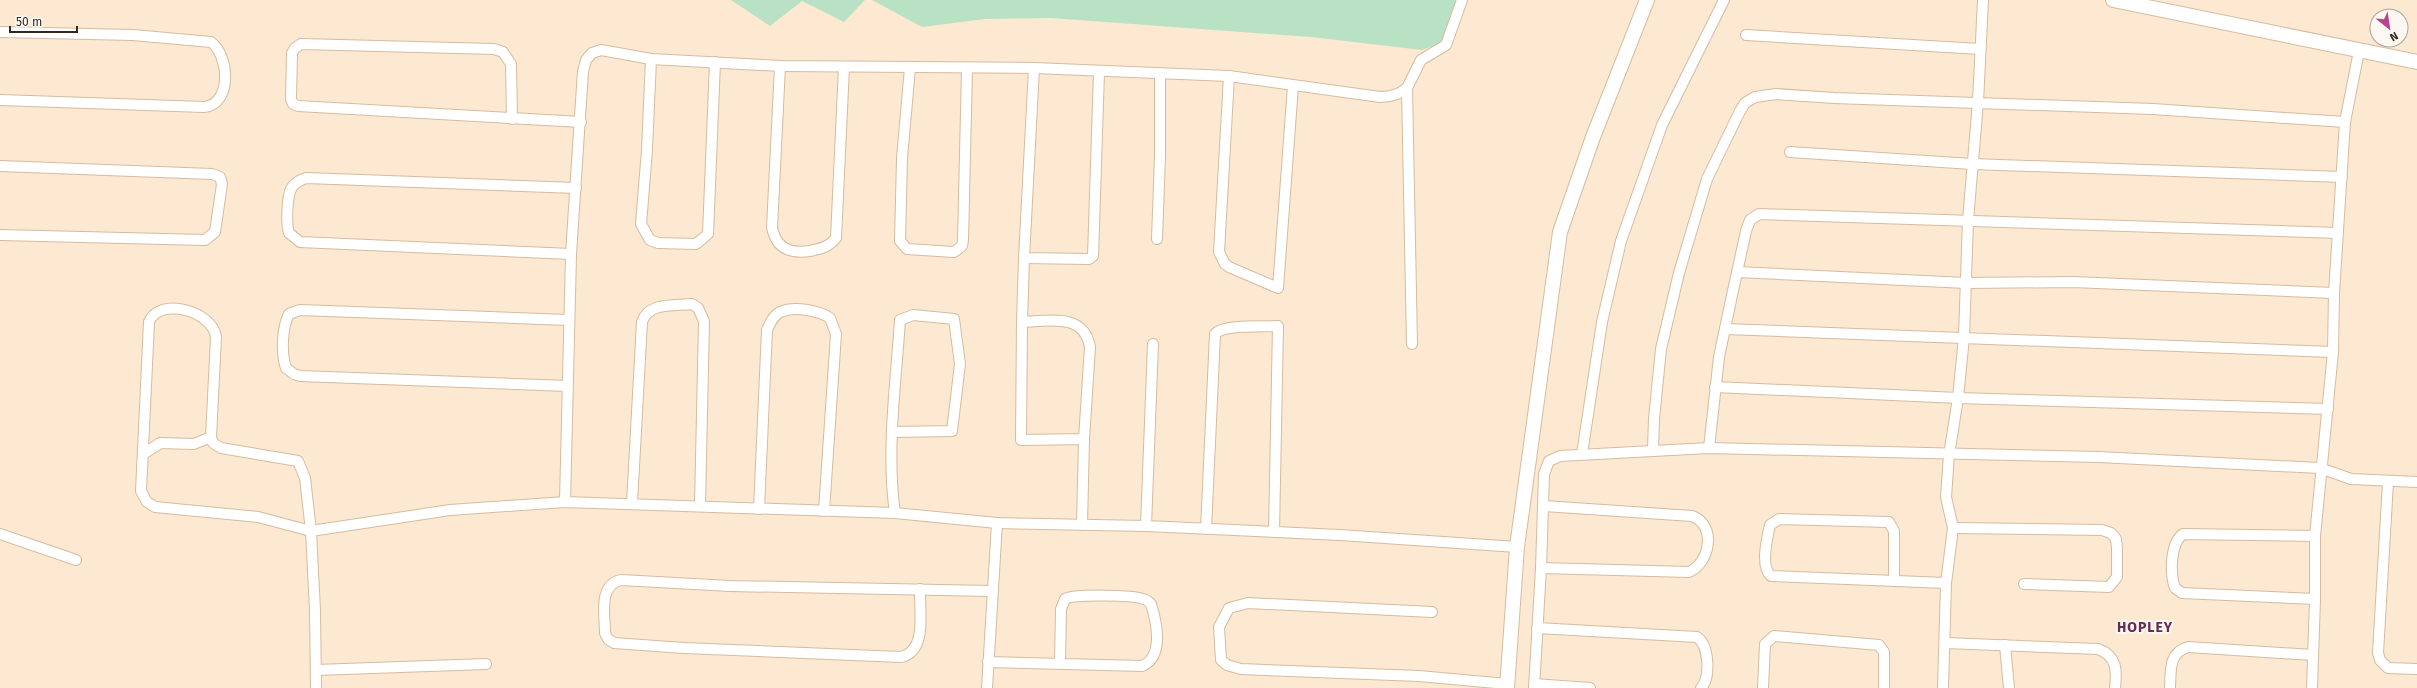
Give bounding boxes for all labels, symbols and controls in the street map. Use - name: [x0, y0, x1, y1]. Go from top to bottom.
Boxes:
- scale bar: [10, 8, 77, 34]
- north arrow: [2369, 8, 2409, 48]
- text: 50 m: [16, 15, 42, 29]
- text: N: [2387, 29, 2400, 44]
- district label: HOPLEY: [2117, 619, 2173, 636]

